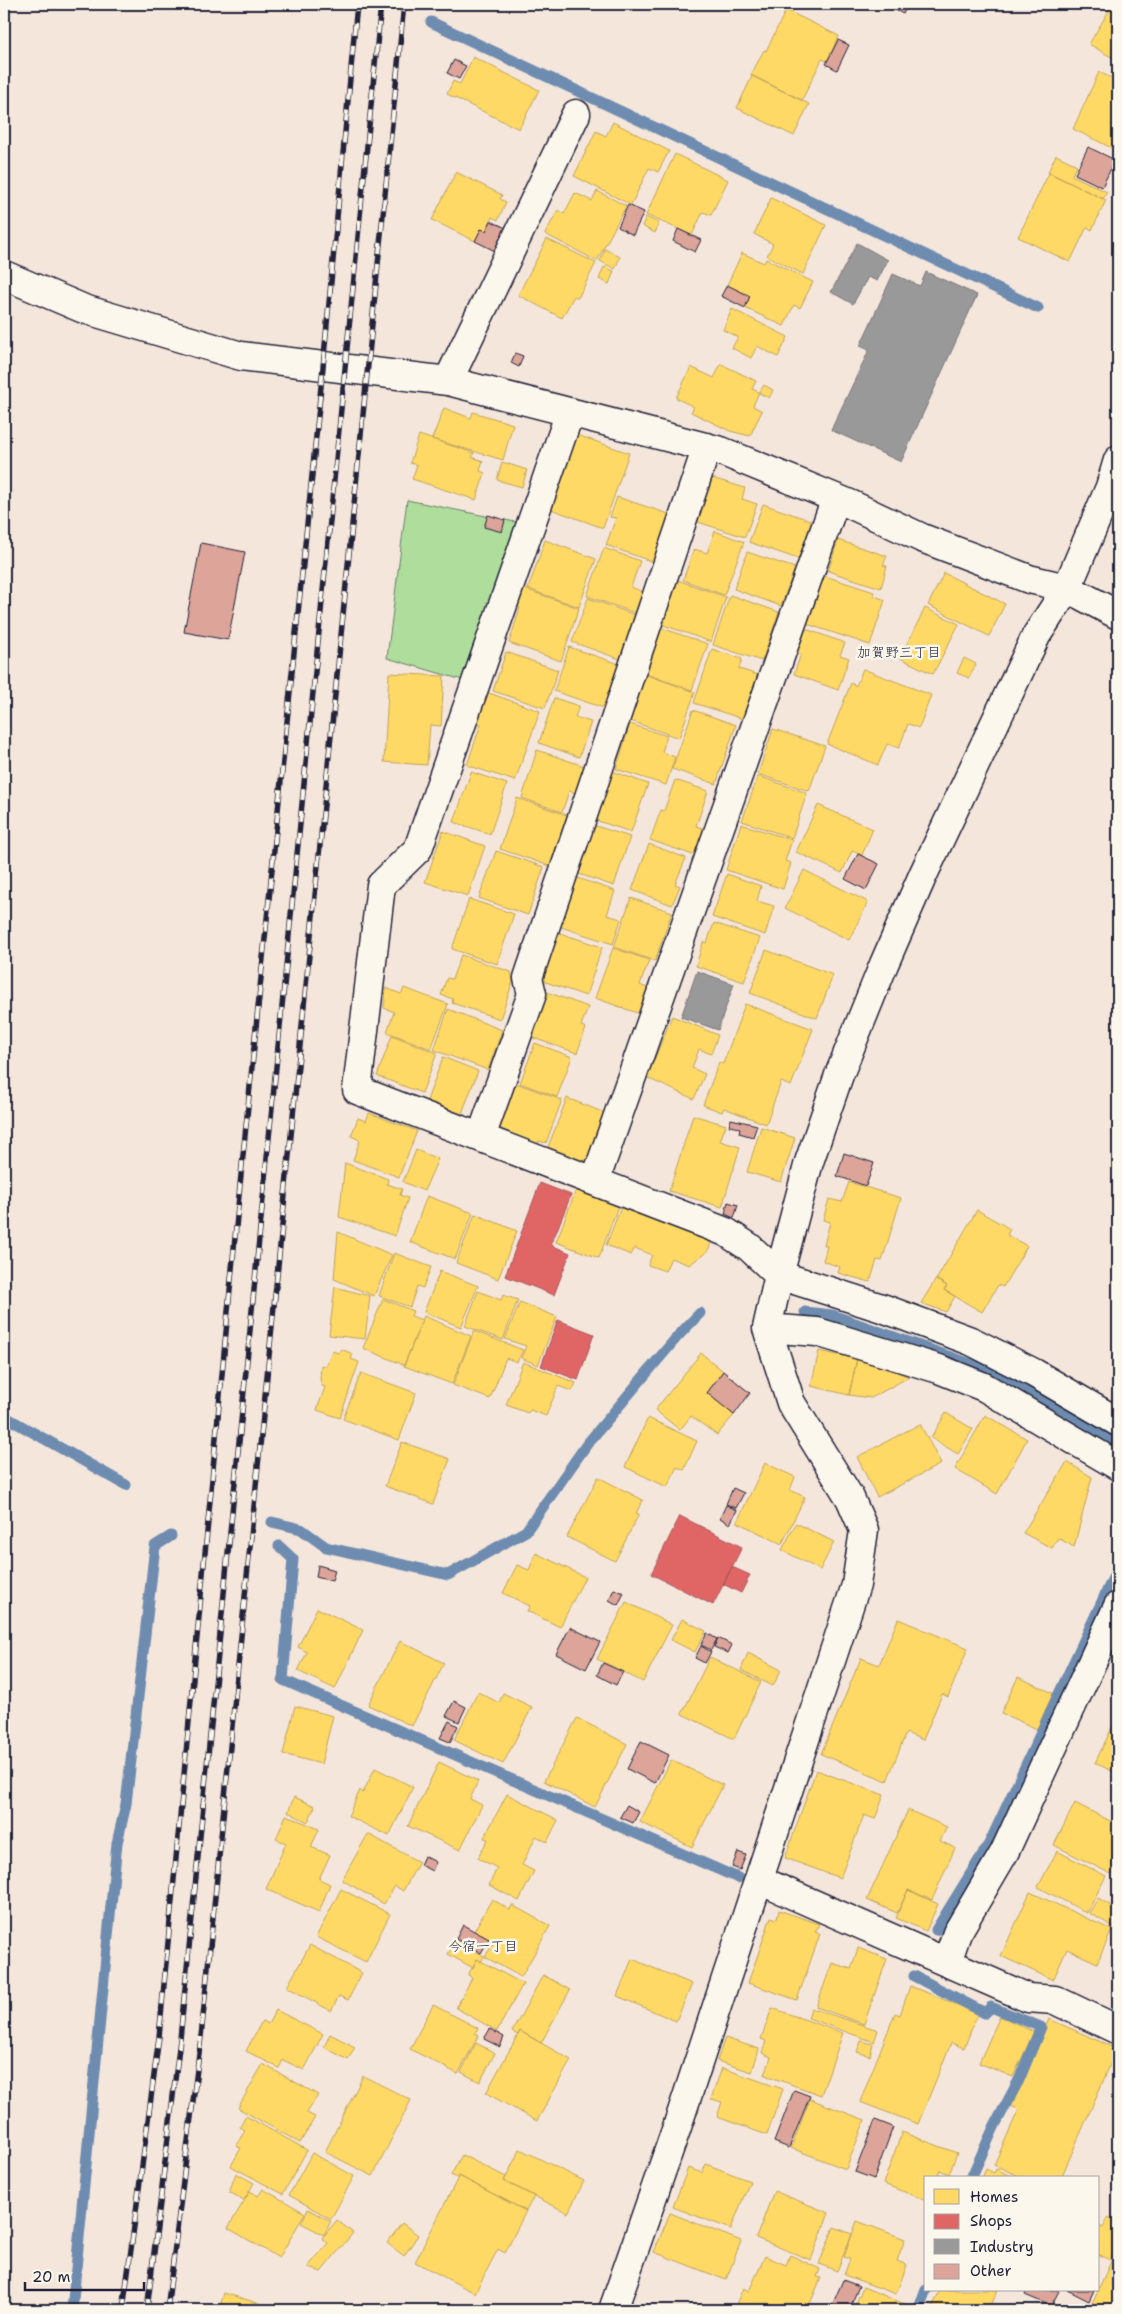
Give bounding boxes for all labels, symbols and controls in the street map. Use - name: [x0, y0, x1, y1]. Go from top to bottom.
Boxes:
- district label: 加賀野三丁目: [857, 643, 941, 661]
- district label: 今宿一丁目: [448, 1937, 518, 1955]
- legend: [924, 2176, 1100, 2292]
- text: Homes: [970, 2187, 1018, 2207]
- text: Shops: [970, 2211, 1012, 2231]
- text: Industry: [970, 2237, 1034, 2257]
- scale bar: [25, 2259, 144, 2291]
- text: Other: [970, 2261, 1012, 2281]
- text: 20 m: [32, 2267, 71, 2287]

